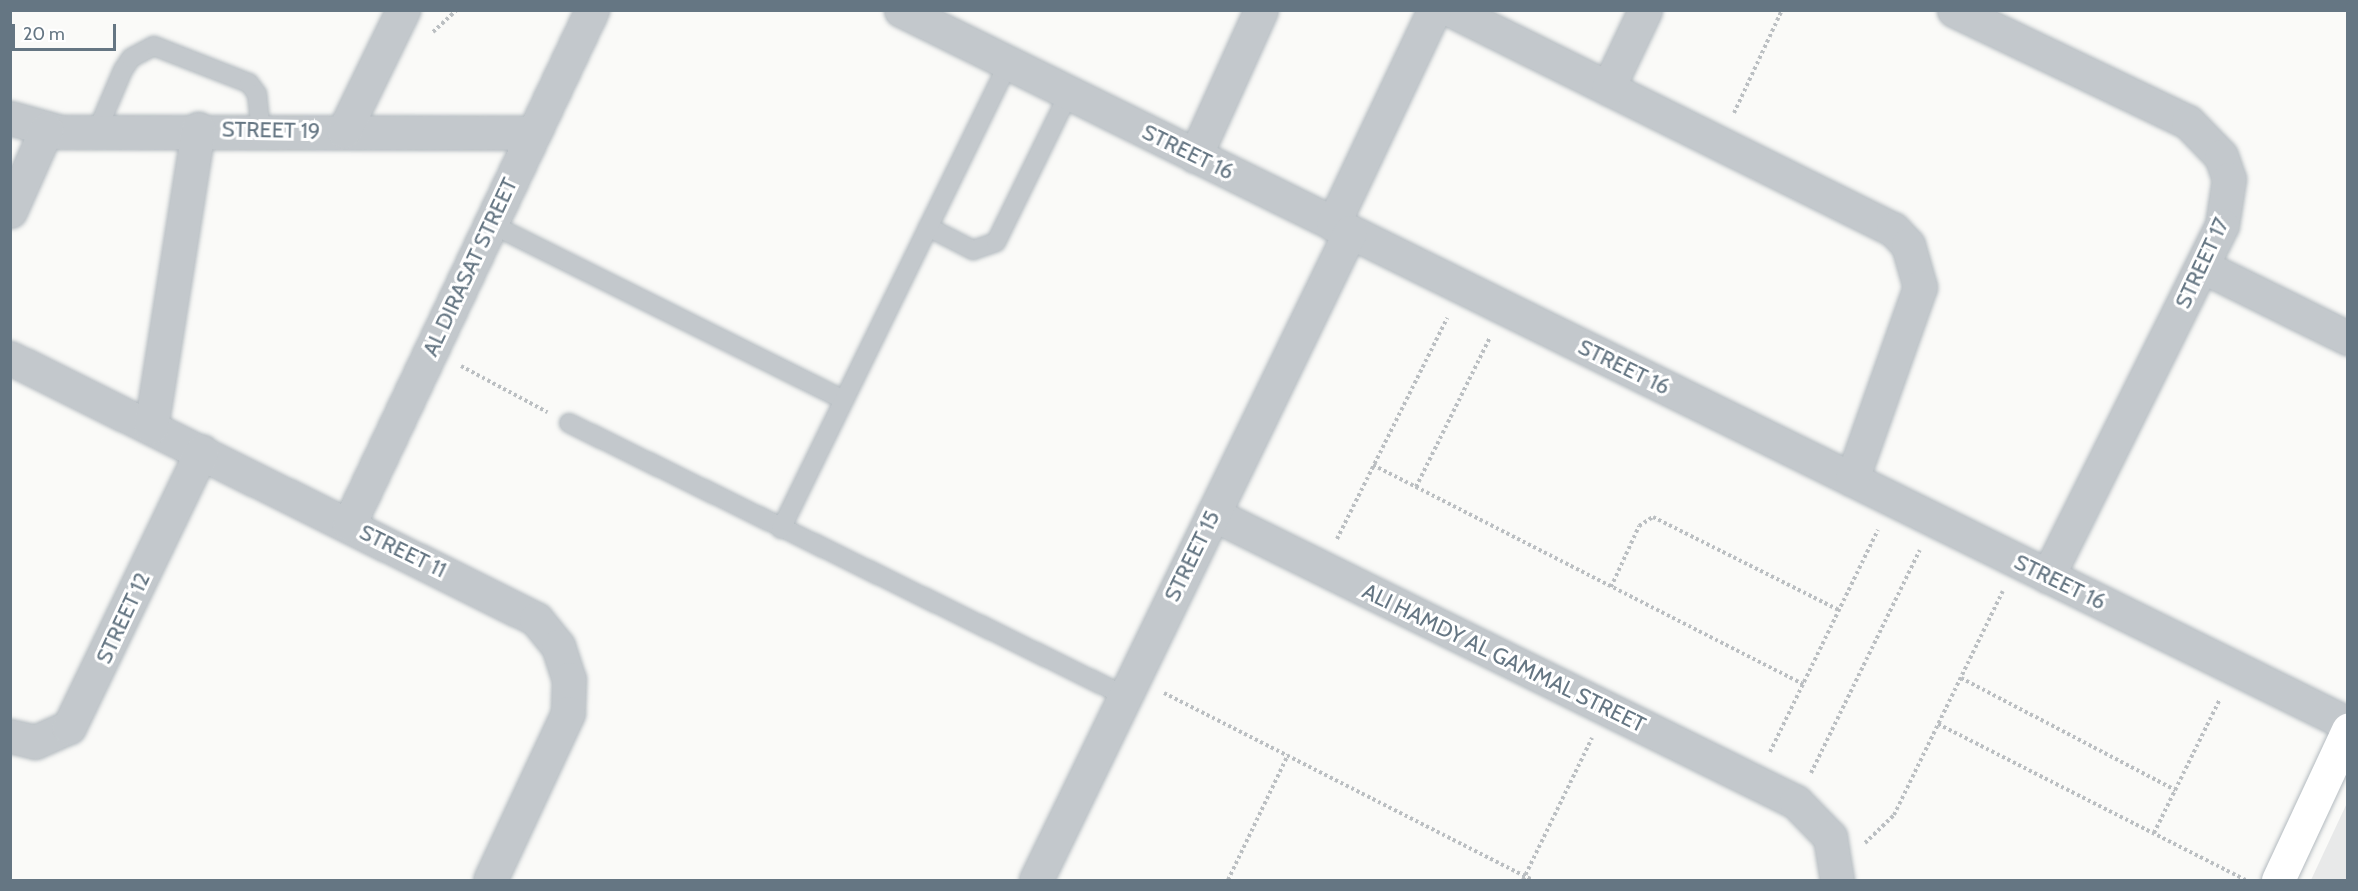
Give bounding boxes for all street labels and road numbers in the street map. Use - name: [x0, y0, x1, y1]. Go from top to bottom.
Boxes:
- street label: STREET 19: [221, 116, 321, 144]
- street label: STREET 16: [1138, 119, 1238, 185]
- street label: AL DIRASAT STREET: [417, 174, 523, 360]
- street label: STREET 17: [2170, 213, 2234, 313]
- street label: STREET 16: [1574, 334, 1674, 400]
- street label: STREET 15: [1159, 506, 1225, 606]
- street label: STREET 11: [355, 519, 451, 583]
- street label: STREET 16: [2010, 549, 2110, 615]
- street label: STREET 12: [90, 568, 156, 668]
- street label: ALI HAMDY AL GAMMAL STREET: [1358, 578, 1650, 738]

